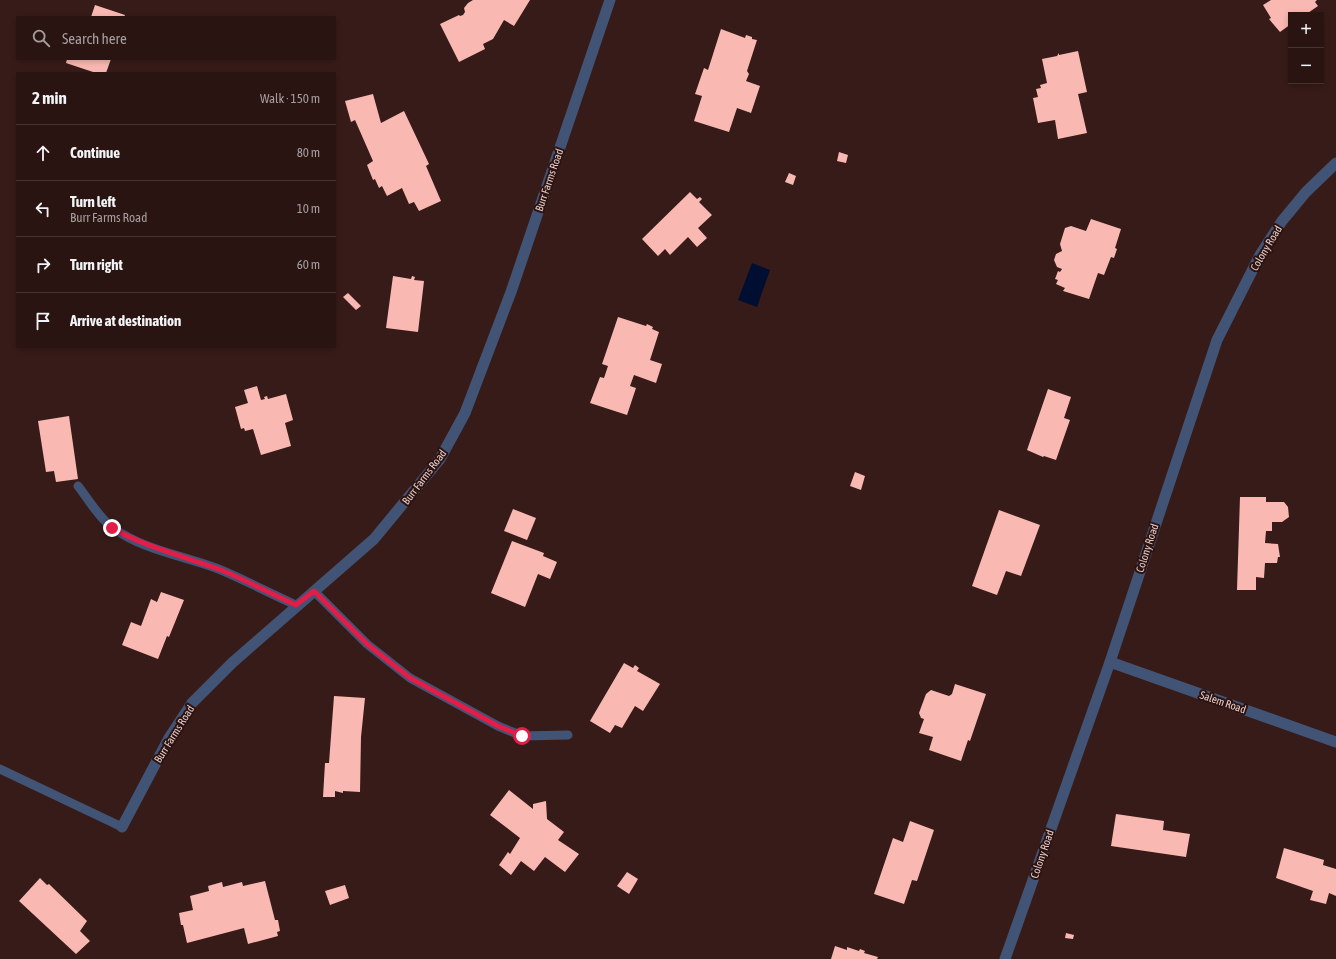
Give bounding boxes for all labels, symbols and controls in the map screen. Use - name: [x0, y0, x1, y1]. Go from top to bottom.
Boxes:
- map controls: [1288, 12, 1324, 84]
- button: +: [1288, 12, 1324, 48]
- search box: [16, 16, 336, 60]
- icon: search: [30, 27, 52, 49]
- text: Search here: [62, 30, 127, 47]
- button: −: [1288, 48, 1324, 84]
- text: 2 min: [32, 88, 67, 108]
- text: Walk · 150 m: [260, 91, 320, 106]
- icon: ahead: [32, 142, 54, 164]
- text: Continue: [70, 144, 120, 161]
- text: 80 m: [297, 145, 320, 160]
- street label: Burr Farms Road: [533, 147, 565, 213]
- text: Turn left: [70, 193, 116, 210]
- icon: left: [32, 198, 54, 220]
- text: 10 m: [297, 201, 320, 216]
- text: Burr Farms Road: [70, 210, 147, 225]
- street label: Colony Road: [1248, 223, 1284, 273]
- icon: right: [32, 254, 54, 276]
- text: Turn right: [70, 256, 123, 273]
- text: 60 m: [297, 257, 320, 272]
- icon: arrive: [32, 310, 54, 332]
- text: Arrive at destination: [70, 312, 181, 329]
- street label: Burr Farms Road: [400, 447, 448, 507]
- route end: [103, 519, 121, 537]
- street label: Colony Road: [1133, 522, 1161, 574]
- street label: Salem Road: [1198, 689, 1248, 715]
- street label: Burr Farms Road: [152, 703, 196, 765]
- route start: [513, 727, 531, 745]
- street label: Colony Road: [1028, 828, 1056, 880]

